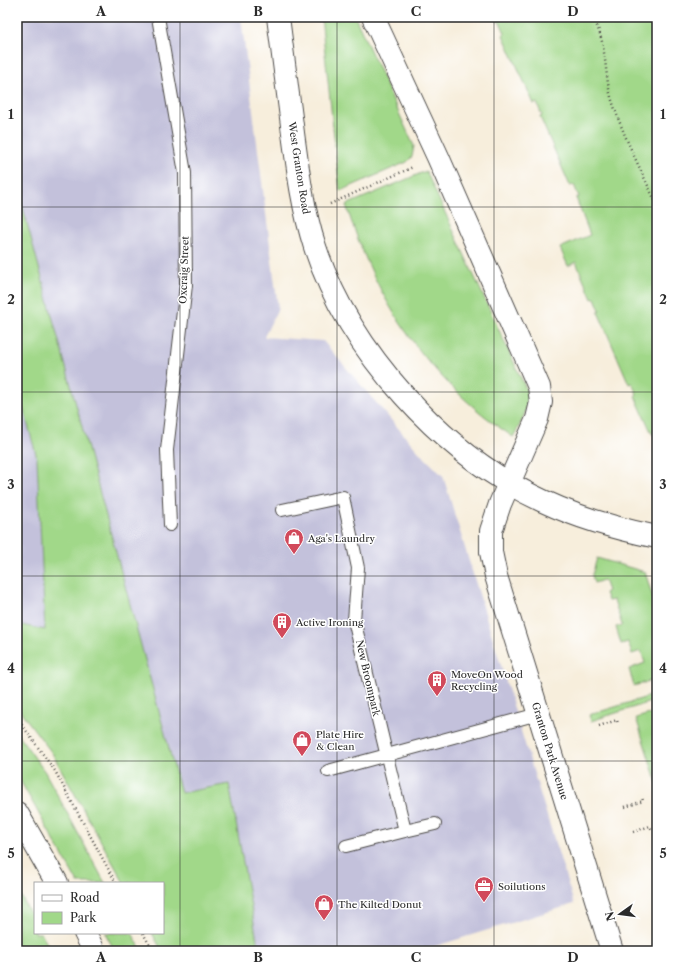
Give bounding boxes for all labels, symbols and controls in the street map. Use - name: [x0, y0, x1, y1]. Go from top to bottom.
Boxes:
- text: A: [95, 3, 107, 19]
- text: B: [253, 3, 263, 19]
- text: C: [411, 3, 421, 19]
- text: D: [567, 3, 579, 19]
- text: 1: [8, 106, 14, 122]
- text: 1: [660, 106, 666, 122]
- street label: West Granton Road: [285, 120, 313, 215]
- street label: Oxcraig Street: [176, 235, 192, 304]
- text: 2: [7, 291, 15, 307]
- text: 2: [659, 291, 667, 307]
- text: 3: [7, 476, 15, 492]
- text: 3: [659, 476, 667, 492]
- shop icon: Aga's Laundry: [283, 527, 305, 555]
- place label: Aga's Laundry: [307, 532, 375, 545]
- building icon: Active Ironing: [271, 611, 293, 639]
- place label: Active Ironing: [295, 616, 364, 629]
- street label: New Broompark: [353, 638, 383, 719]
- text: 4: [7, 660, 15, 676]
- text: 4: [659, 660, 667, 676]
- place label: MoveOn Wood Recycling: [451, 668, 523, 693]
- building icon: MoveOn Wood Recycling: [426, 669, 448, 697]
- street label: Granton Park Avenue: [529, 700, 571, 802]
- place label: Plate Hire & Clean: [316, 728, 364, 753]
- shop icon: Plate Hire & Clean: [291, 729, 313, 757]
- text: 5: [7, 845, 15, 861]
- text: 5: [659, 845, 667, 861]
- office icon: Soilutions: [473, 875, 495, 903]
- place label: Soilutions: [498, 880, 546, 893]
- legend: [34, 882, 164, 934]
- text: Road: [70, 890, 100, 905]
- shop icon: The Kilted Donut: [313, 893, 335, 921]
- north arrow: [600, 894, 640, 934]
- place label: The Kilted Donut: [338, 898, 422, 911]
- text: Park: [70, 910, 97, 925]
- text: N: [602, 910, 618, 923]
- text: A: [95, 949, 107, 965]
- text: B: [253, 949, 263, 965]
- text: C: [411, 949, 421, 965]
- text: D: [567, 949, 579, 965]

